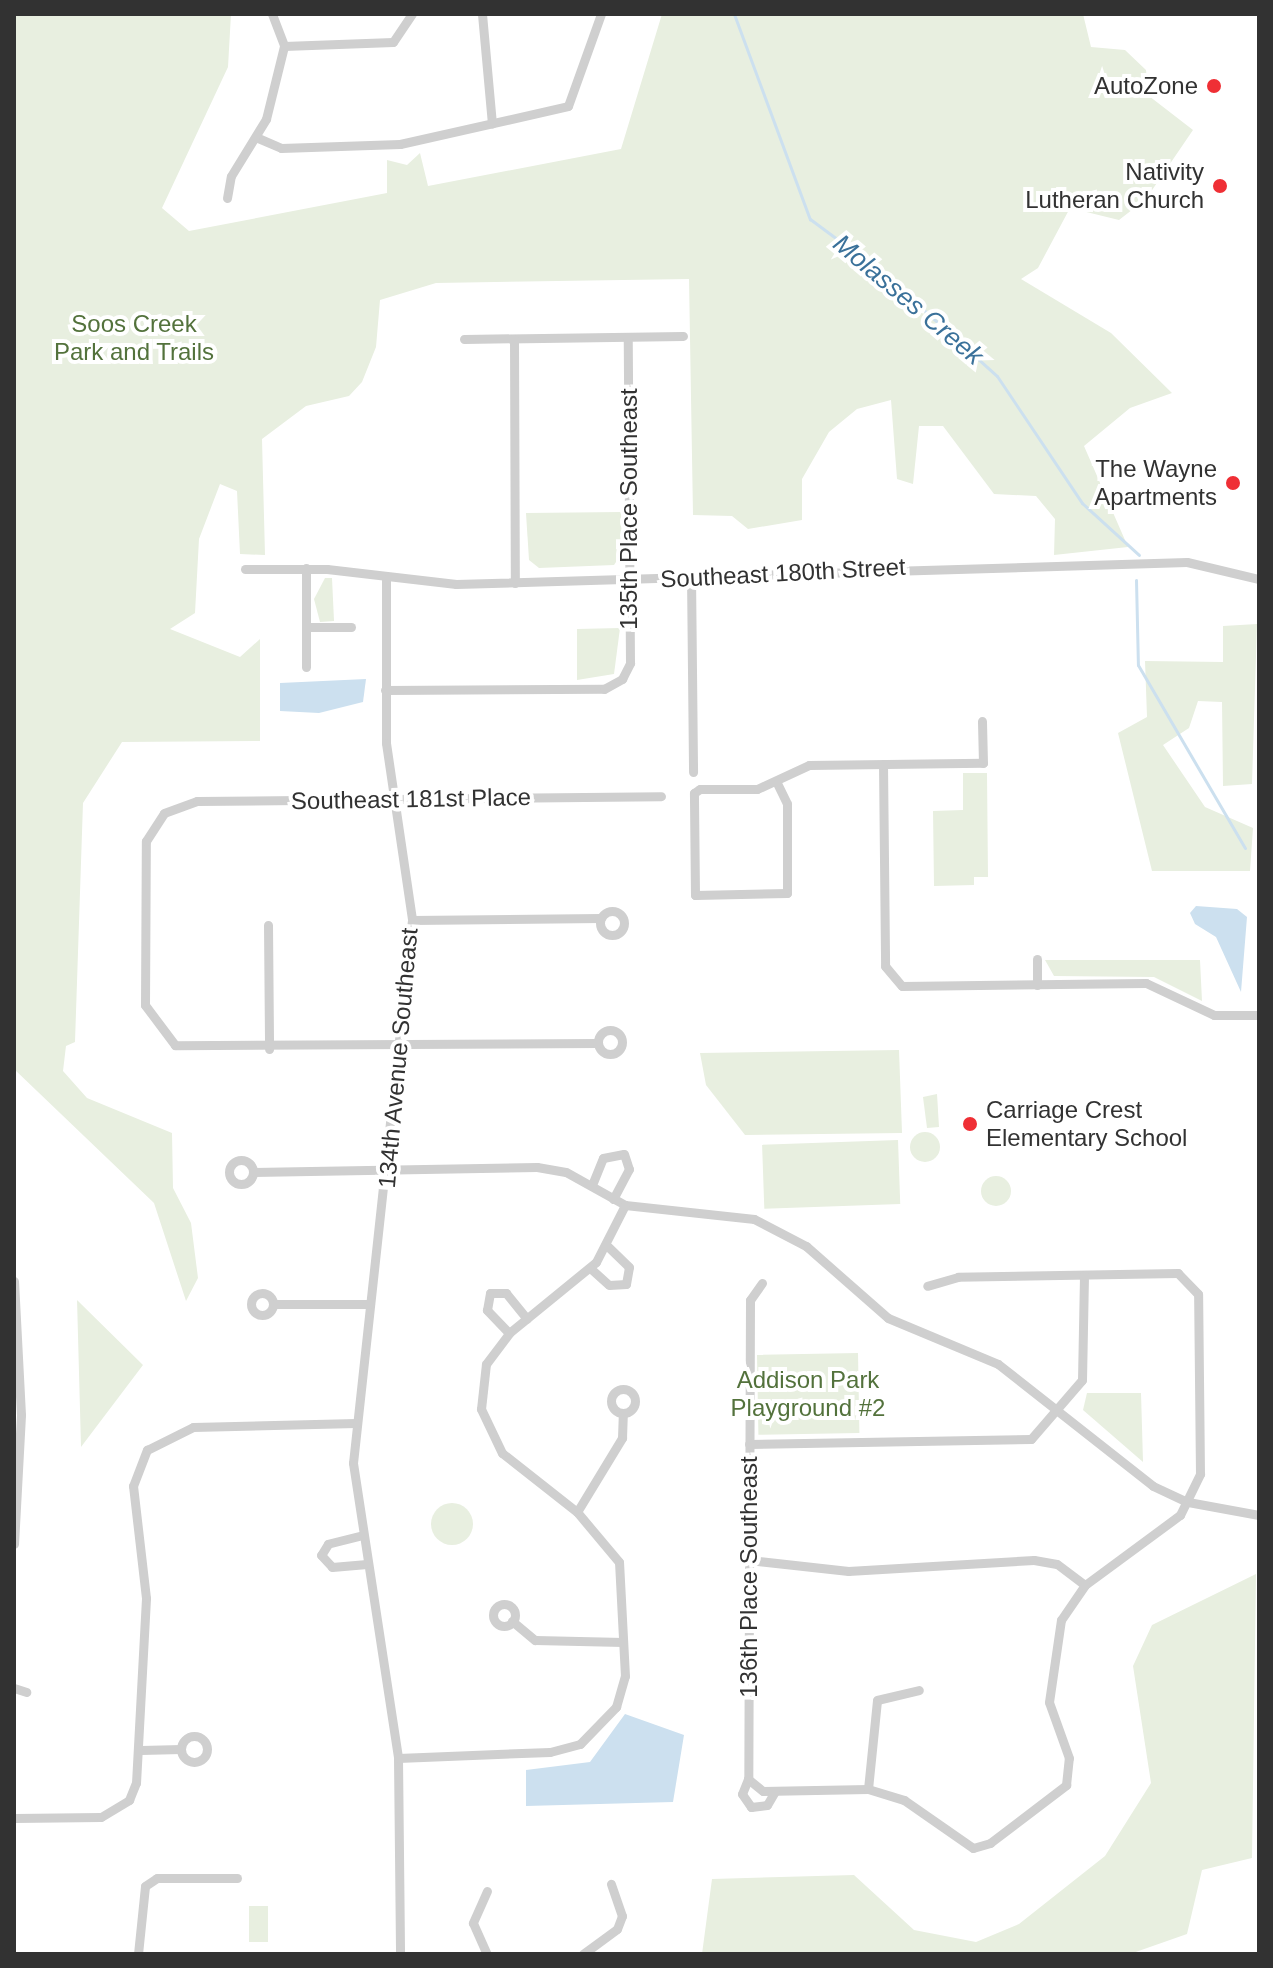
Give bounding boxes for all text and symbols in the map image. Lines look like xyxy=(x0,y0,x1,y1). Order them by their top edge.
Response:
place label: AutoZone xyxy=(1094,72,1198,100)
marker: AutoZone xyxy=(1205,77,1223,95)
place label: Nativity Lutheran Church xyxy=(1025,158,1204,214)
marker: Nativity Lutheran Church xyxy=(1211,177,1229,195)
water label: Molasses Creek xyxy=(827,228,989,372)
park label: Soos Creek Park and Trails xyxy=(54,310,214,366)
street label: 135th Place Southeast xyxy=(615,388,643,630)
place label: The Wayne Apartments xyxy=(1094,455,1217,511)
marker: The Wayne Apartments xyxy=(1224,474,1242,492)
street label: Southeast 180th Street xyxy=(660,552,906,594)
street label: Southeast 181st Place xyxy=(291,783,531,815)
street label: 134th Avenue Southeast xyxy=(372,926,424,1190)
place label: Carriage Crest Elementary School xyxy=(986,1096,1187,1152)
marker: Carriage Crest Elementary School xyxy=(961,1115,979,1133)
park label: Addison Park Playground #2 xyxy=(731,1366,885,1422)
street label: 136th Place Southeast xyxy=(735,1456,763,1698)

